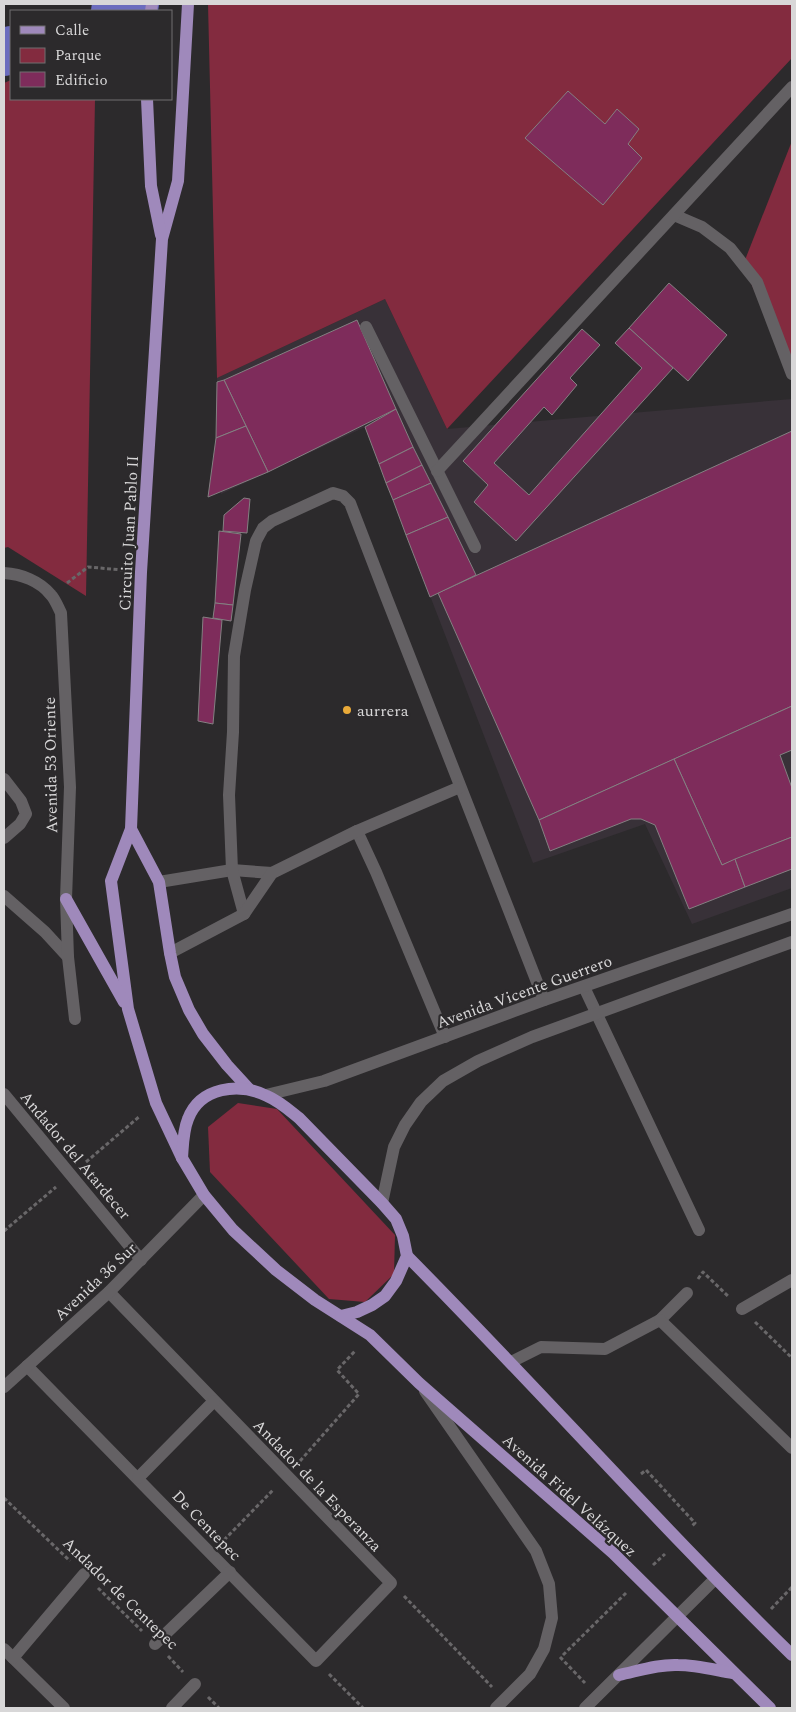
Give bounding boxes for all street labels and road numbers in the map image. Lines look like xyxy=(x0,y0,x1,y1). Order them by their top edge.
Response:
street label: Circuito Juan Pablo II xyxy=(113,455,145,611)
street label: Avenida 53 Oriente xyxy=(38,697,64,833)
street label: Avenida Vicente Guerrero xyxy=(433,949,615,1035)
street label: Andador del Atardecer xyxy=(14,1086,136,1225)
street label: Avenida 36 Sur xyxy=(49,1237,142,1327)
street label: Andador de la Esperanza xyxy=(247,1414,387,1558)
street label: Avenida Fidel Velázquez xyxy=(497,1429,642,1563)
street label: De Centepec xyxy=(166,1485,246,1567)
street label: Andador de Centepec xyxy=(57,1532,184,1656)

